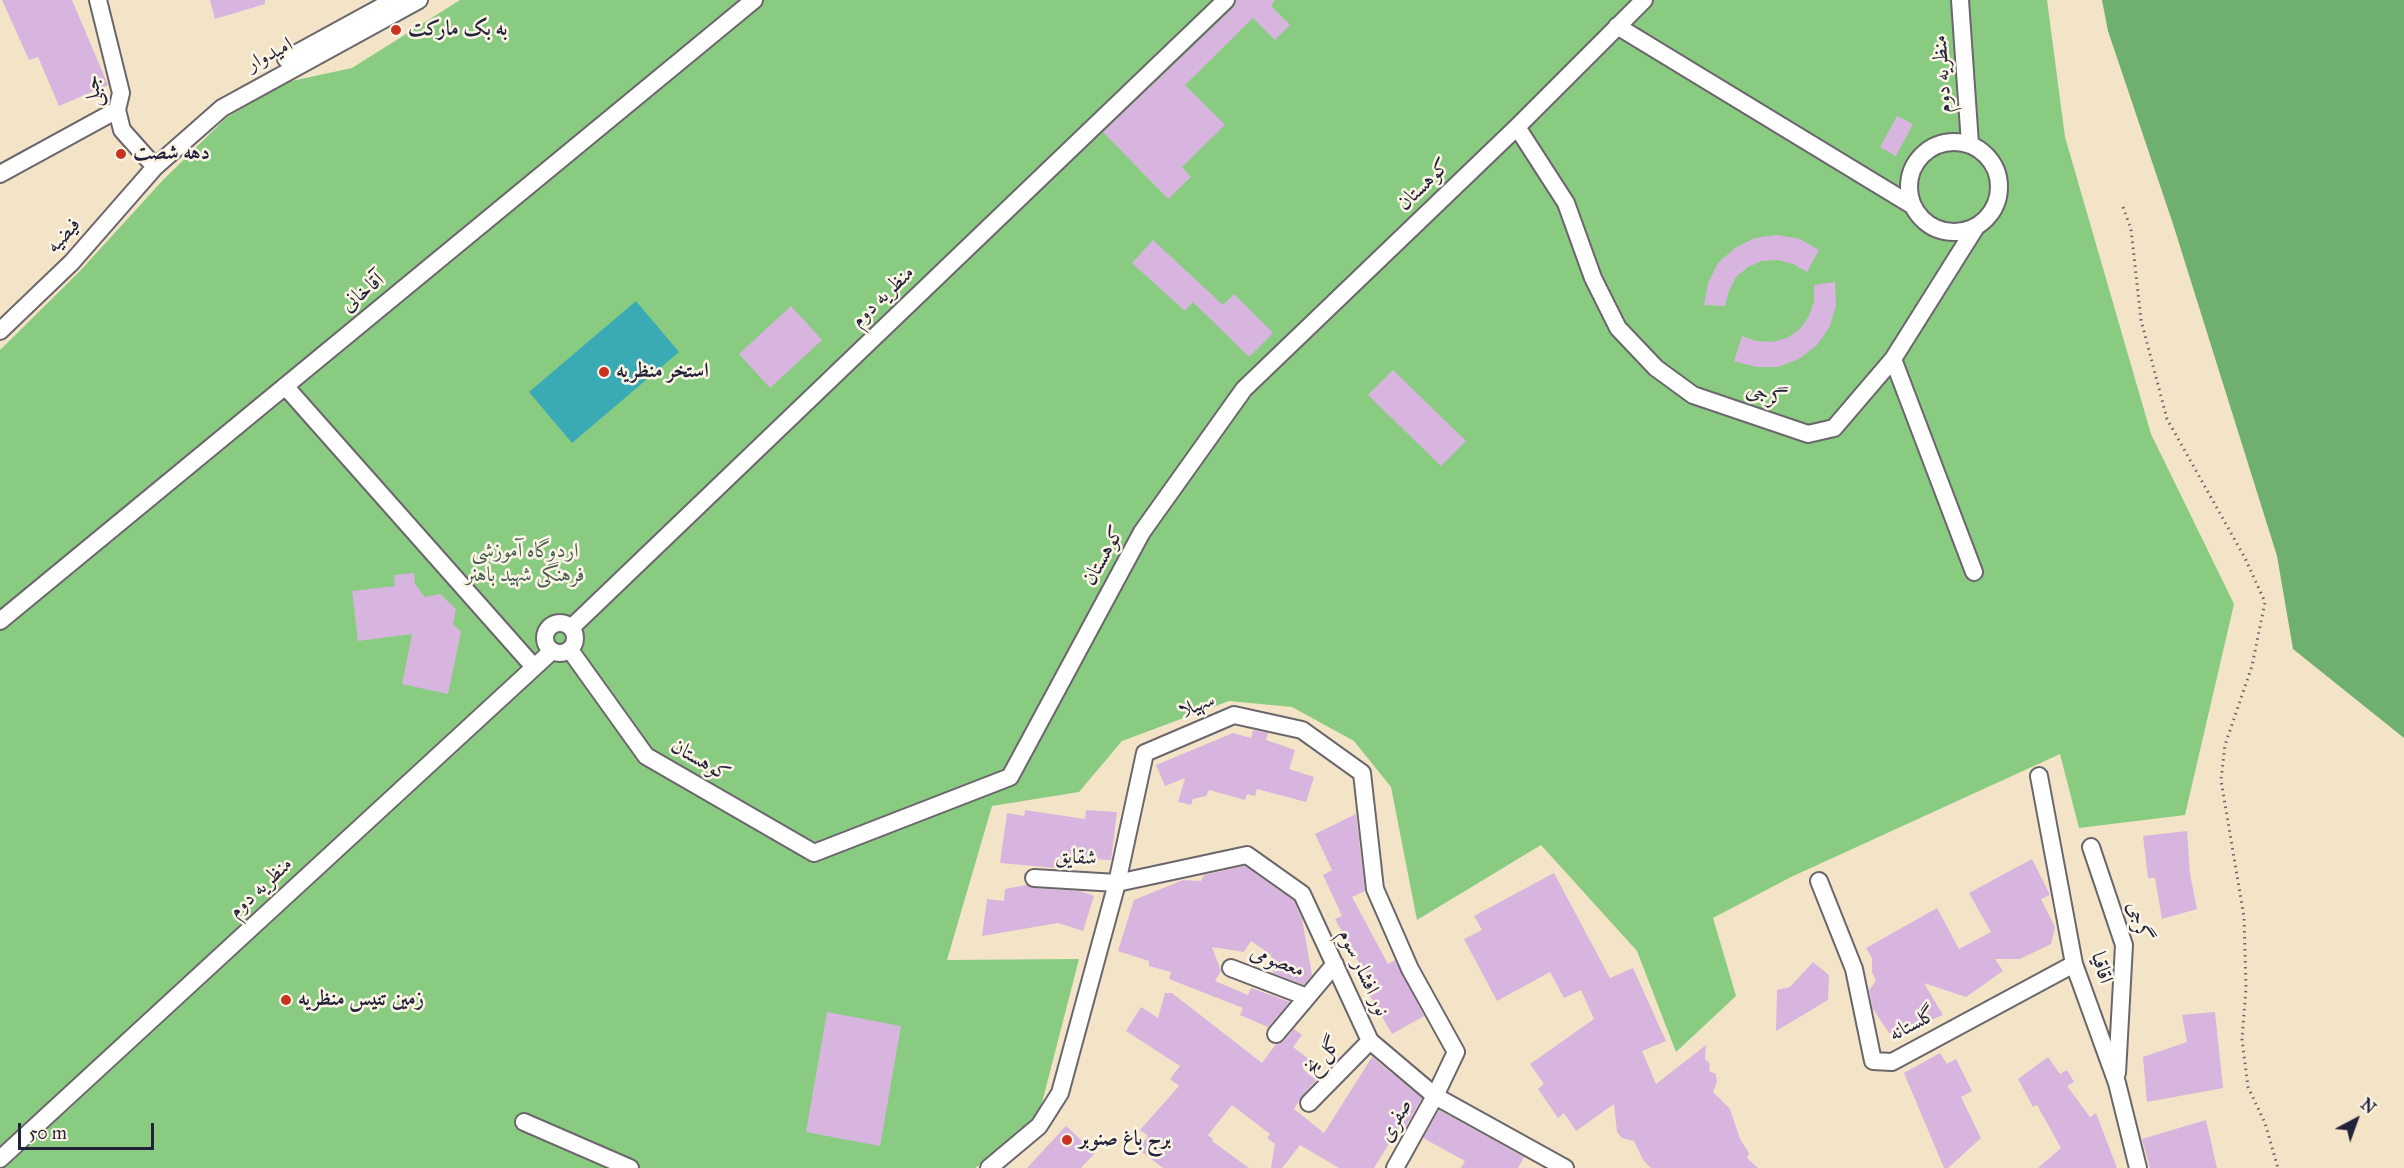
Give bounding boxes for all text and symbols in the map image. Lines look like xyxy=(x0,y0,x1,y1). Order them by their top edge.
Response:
place label: به بک مارکت xyxy=(408,17,507,43)
marker: به بک مارکت xyxy=(389,23,403,37)
street label: امیدوار xyxy=(242,32,298,78)
street label: منظریه دوم xyxy=(1928,34,1958,114)
street label: جبلی xyxy=(80,74,108,108)
place label: دهه شصت xyxy=(133,141,210,167)
marker: دهه شصت xyxy=(114,147,128,161)
street label: کوهستان xyxy=(1392,154,1456,216)
street label: فیضیه xyxy=(41,213,87,259)
street label: منظریه دوم xyxy=(846,261,920,333)
street label: آقاخانی xyxy=(336,268,390,318)
place label: استخر منظریه xyxy=(616,359,709,385)
marker: استخر منظریه xyxy=(597,365,611,379)
street label: گرجی xyxy=(1743,378,1789,414)
street label: کوهستان xyxy=(1077,522,1131,590)
park label: اردوگاه آموزشی فرهنگی شهید باهنر xyxy=(466,539,584,589)
street label: سهیلا xyxy=(1175,687,1219,725)
street label: کوهستان xyxy=(666,734,734,788)
street label: شقایق xyxy=(1055,844,1097,872)
street label: منظریه دوم xyxy=(224,852,298,924)
street label: گرجی xyxy=(2121,899,2155,945)
street label: نور افشار سوم xyxy=(1332,925,1394,1021)
street label: معصومی xyxy=(1246,940,1308,984)
street label: اقاقیا xyxy=(2084,949,2118,987)
place label: زمین تنیس منظریه xyxy=(298,987,424,1013)
marker: زمین تنیس منظریه xyxy=(279,993,293,1007)
street label: گلستانه xyxy=(1885,1002,1941,1048)
street label: گل یخ xyxy=(1299,1032,1347,1080)
north arrow xyxy=(2326,1090,2386,1150)
text: N xyxy=(2357,1094,2379,1118)
street label: صفری xyxy=(1374,1095,1418,1147)
scale bar xyxy=(21,1111,158,1149)
text: 50 m xyxy=(29,1122,67,1144)
place label: برج باغ صنوبر xyxy=(1079,1127,1171,1153)
marker: برج باغ صنوبر xyxy=(1060,1133,1074,1147)

